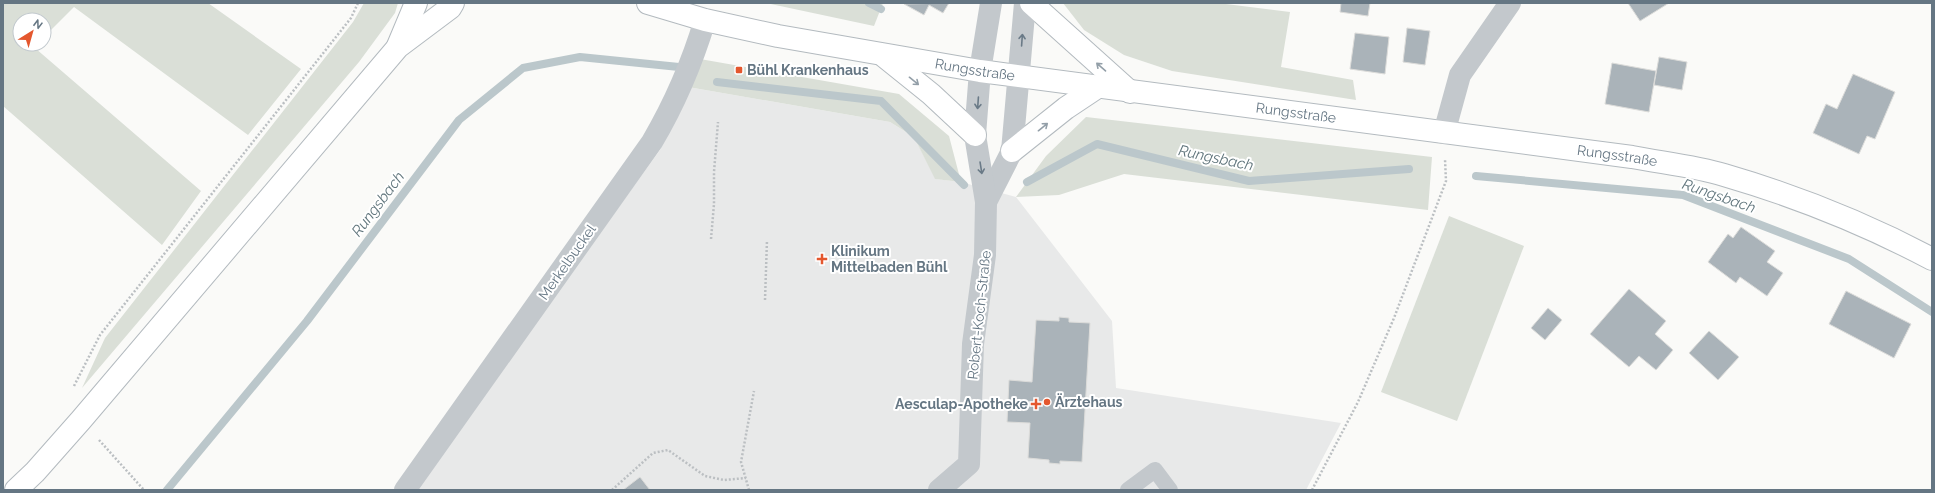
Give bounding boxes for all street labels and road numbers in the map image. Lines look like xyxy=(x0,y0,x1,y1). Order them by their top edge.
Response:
street label: Rungsstraße xyxy=(934,55,1016,84)
street label: Rungsstraße xyxy=(1255,99,1337,126)
street label: Rungsstraße xyxy=(1576,142,1659,169)
street label: Merkelbuckel xyxy=(535,221,599,303)
street label: Robert-Koch-Straße xyxy=(964,250,994,380)

